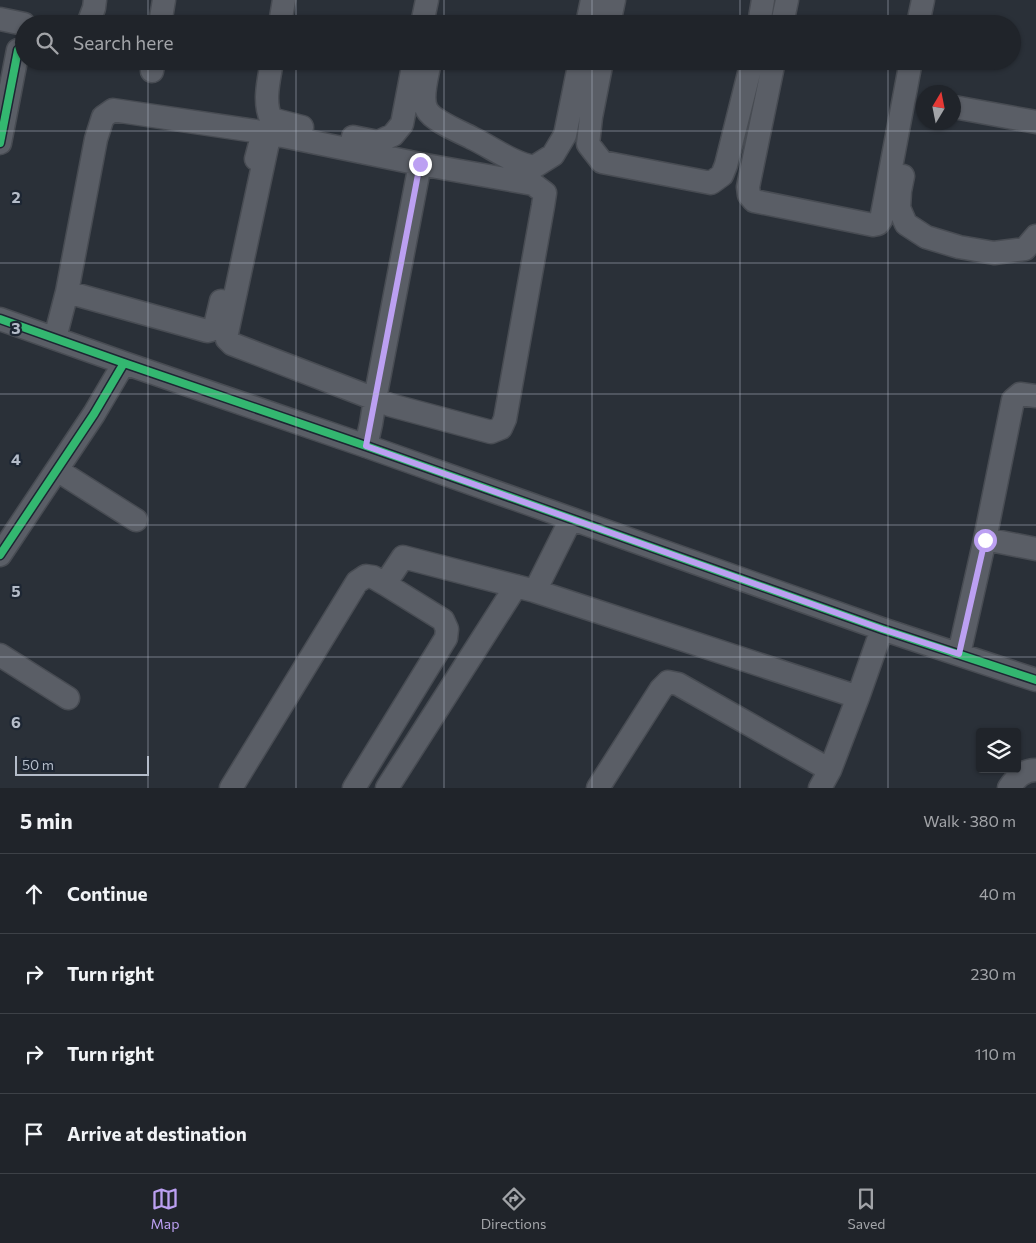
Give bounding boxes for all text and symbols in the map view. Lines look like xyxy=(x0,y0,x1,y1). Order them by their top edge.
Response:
search box xyxy=(15,15,1021,70)
icon: search xyxy=(33,29,61,57)
text: Search here xyxy=(73,31,173,54)
north arrow xyxy=(916,85,961,130)
route end xyxy=(409,153,432,176)
text: 2 xyxy=(11,187,21,206)
text: 3 xyxy=(11,318,21,337)
text: 4 xyxy=(11,449,21,468)
route start xyxy=(974,529,997,552)
text: 5 xyxy=(11,581,21,600)
text: 6 xyxy=(11,712,21,731)
map controls xyxy=(976,728,1021,773)
button: layers xyxy=(976,728,1021,773)
scale bar xyxy=(15,753,149,776)
text: 50 m xyxy=(22,756,54,773)
text: 5 min xyxy=(20,808,73,833)
text: Walk · 380 m xyxy=(923,811,1016,830)
icon: ahead xyxy=(20,880,48,908)
text: Continue xyxy=(67,882,147,905)
text: 40 m xyxy=(979,884,1016,903)
icon: right xyxy=(20,960,48,988)
text: Turn right xyxy=(67,962,154,985)
text: 230 m xyxy=(971,964,1016,983)
icon: right xyxy=(20,1040,48,1068)
text: Turn right xyxy=(67,1042,154,1065)
text: 110 m xyxy=(975,1044,1016,1063)
icon: arrive xyxy=(20,1120,48,1148)
text: Arrive at destination xyxy=(67,1122,247,1145)
tab: Map xyxy=(151,1185,179,1232)
tab: Directions xyxy=(481,1185,546,1232)
tab: Saved xyxy=(848,1185,885,1232)

